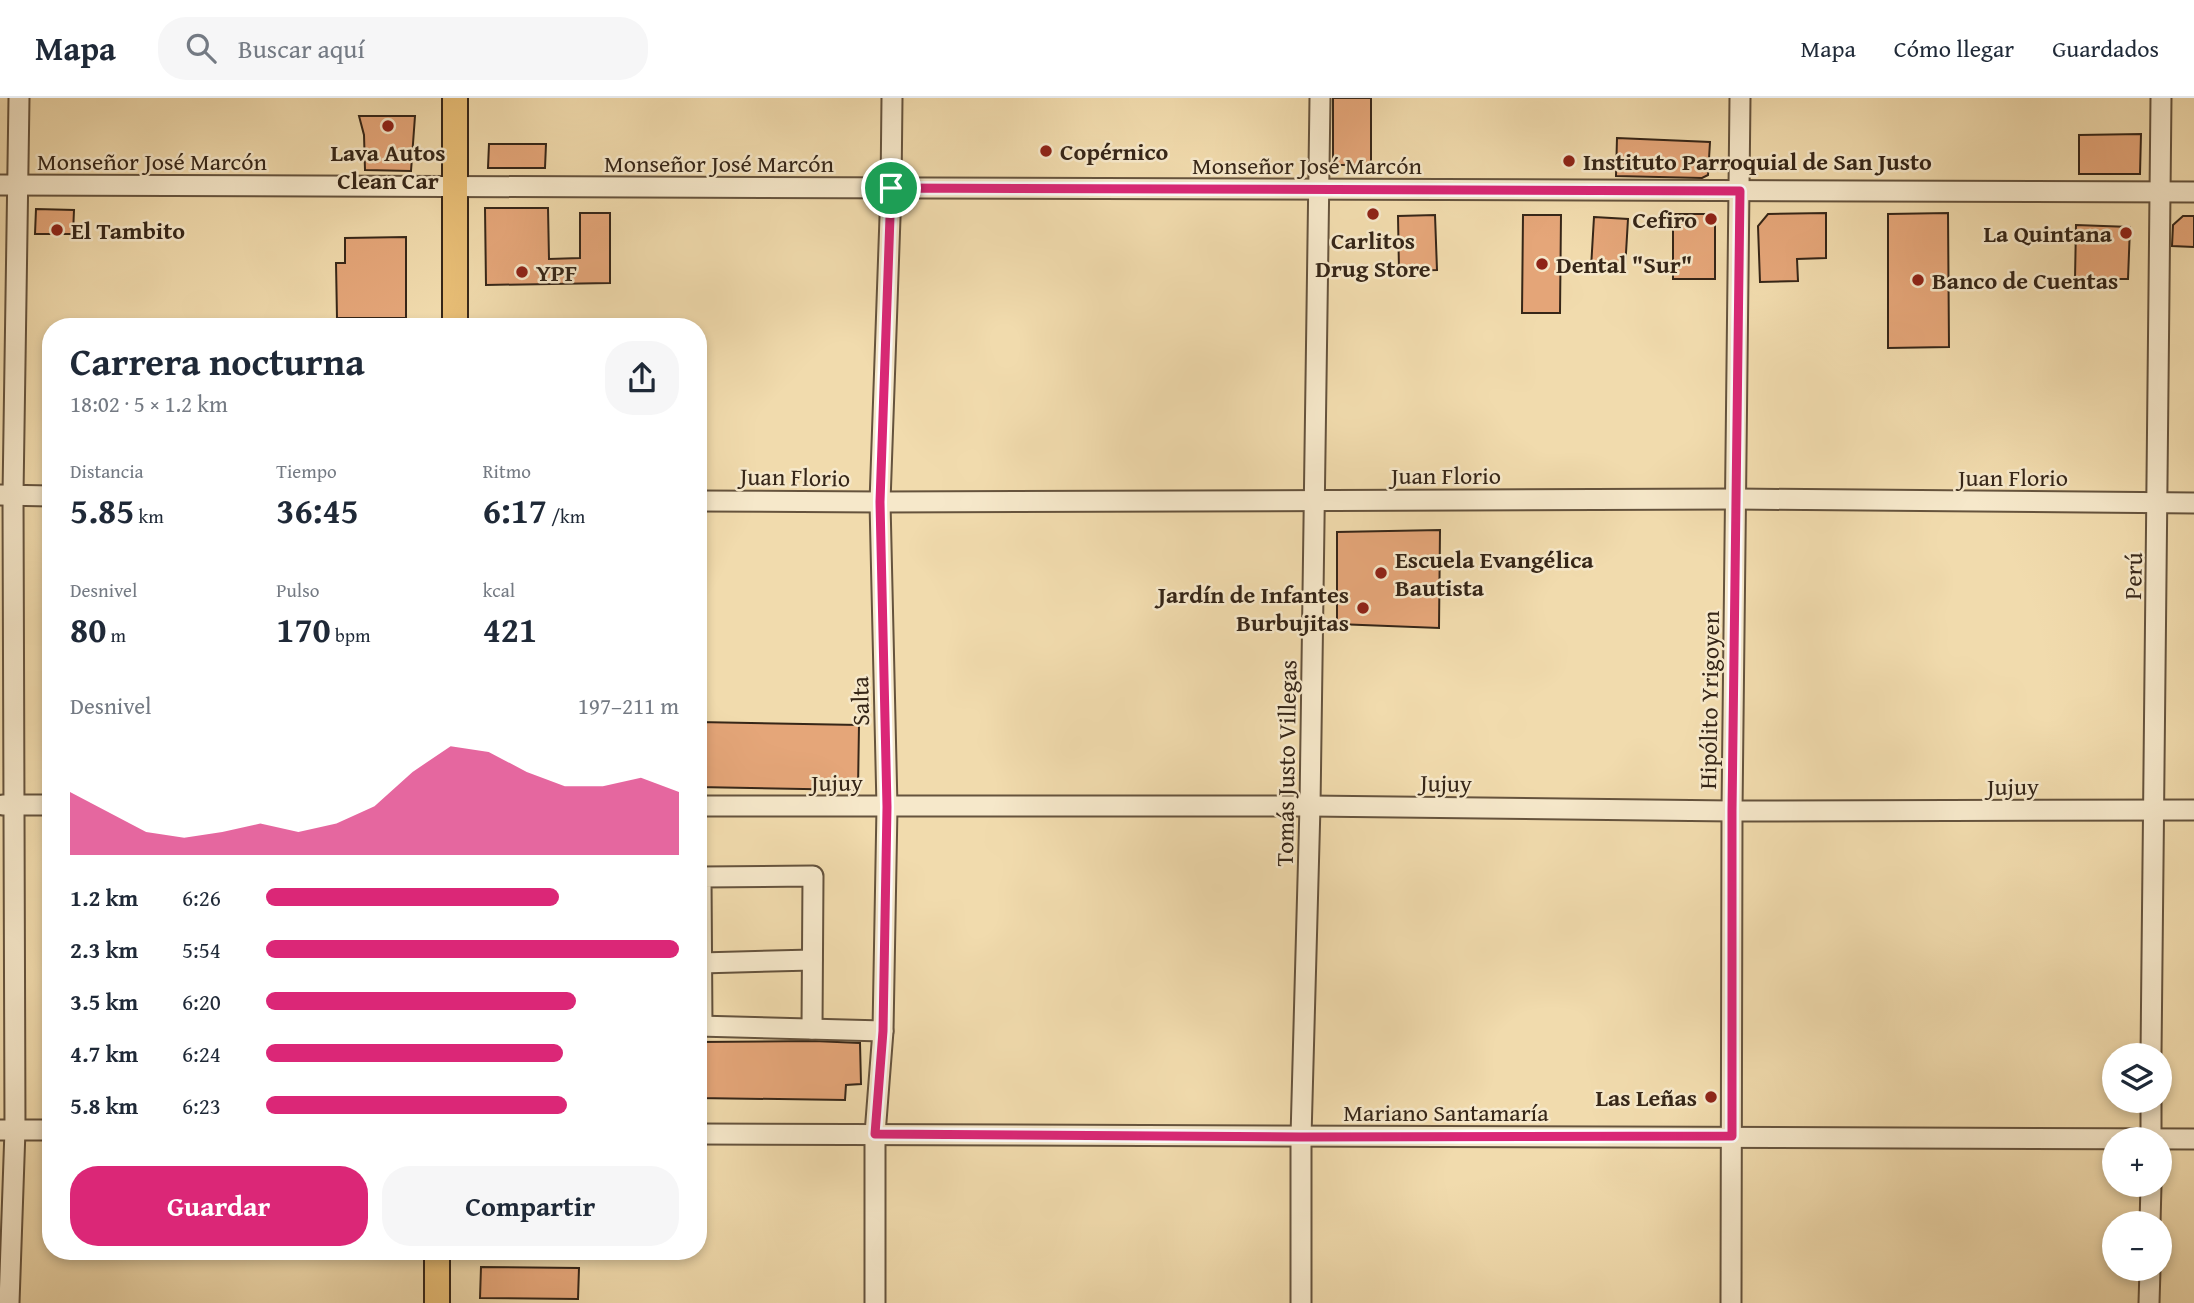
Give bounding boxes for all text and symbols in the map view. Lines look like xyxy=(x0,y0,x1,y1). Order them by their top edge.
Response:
search box xyxy=(158,17,648,80)
text: Mapa xyxy=(35,24,116,72)
icon: search xyxy=(182,29,220,67)
text: Buscar aquí xyxy=(238,29,365,68)
text: Mapa xyxy=(1800,31,1856,66)
text: Cómo llegar xyxy=(1894,31,2014,66)
text: Guardados xyxy=(2052,31,2159,66)
marker: Lava Autos Clean Car xyxy=(380,118,396,134)
place label: Copérnico xyxy=(1060,134,1169,169)
place label: Lava Autos Clean Car xyxy=(330,135,446,198)
marker: Copérnico xyxy=(1038,143,1054,159)
street label: Monseñor José Marcón xyxy=(37,144,267,179)
place label: Instituto Parroquial de San Justo xyxy=(1583,144,1932,179)
street label: Monseñor José Marcón xyxy=(604,146,834,181)
street label: Monseñor José Marcón xyxy=(1192,148,1422,183)
marker: Instituto Parroquial de San Justo xyxy=(1561,153,1577,169)
pin xyxy=(861,158,921,218)
icon: arrive xyxy=(872,169,910,207)
place label: Cefiro xyxy=(1632,202,1697,237)
marker: Carlitos Drug Store xyxy=(1365,206,1381,222)
marker: Cefiro xyxy=(1703,211,1719,227)
place label: El Tambito xyxy=(71,213,185,248)
place label: La Quintana xyxy=(1984,216,2113,251)
marker: El Tambito xyxy=(49,222,65,238)
place label: Carlitos Drug Store xyxy=(1315,223,1431,286)
marker: La Quintana xyxy=(2118,225,2134,241)
place label: Dental "Sur" xyxy=(1556,247,1692,282)
place label: YPF xyxy=(536,255,577,290)
marker: Dental "Sur" xyxy=(1534,256,1550,272)
place label: Banco de Cuentas xyxy=(1932,263,2118,298)
marker: YPF xyxy=(514,264,530,280)
marker: Banco de Cuentas xyxy=(1910,272,1926,288)
text: Carrera nocturna xyxy=(70,333,365,389)
button: share xyxy=(605,341,679,415)
text: 18:02 · 5 × 1.2 km xyxy=(70,387,228,420)
text: Distancia xyxy=(70,457,144,485)
text: Tiempo xyxy=(276,457,337,485)
text: Ritmo xyxy=(483,457,531,485)
street label: Juan Florio xyxy=(737,458,850,495)
street label: Juan Florio xyxy=(1388,458,1501,493)
street label: Juan Florio xyxy=(1955,460,2068,495)
text: 5.85 xyxy=(70,485,134,536)
text: 36:45 xyxy=(276,485,359,536)
text: 6:17 xyxy=(483,485,547,536)
text: km xyxy=(134,502,164,530)
text: /km xyxy=(547,502,585,530)
place label: Escuela Evangélica Bautista xyxy=(1395,542,1594,605)
street label: Perú xyxy=(2115,552,2151,600)
marker: Escuela Evangélica Bautista xyxy=(1373,565,1389,581)
text: Desnivel xyxy=(70,576,137,604)
text: Pulso xyxy=(276,576,319,604)
text: kcal xyxy=(483,576,515,604)
place label: Jardín de Infantes Burbujitas xyxy=(1154,577,1349,640)
marker: Jardín de Infantes Burbujitas xyxy=(1355,600,1371,616)
text: 80 xyxy=(70,604,106,655)
text: 170 xyxy=(276,604,331,655)
text: 421 xyxy=(483,604,537,655)
street label: Hipólito Yrigoyen xyxy=(1690,610,1728,790)
text: m xyxy=(106,621,126,649)
text: bpm xyxy=(331,621,371,649)
street label: Tomás Justo Villegas xyxy=(1267,659,1305,867)
street label: Salta xyxy=(842,675,878,726)
text: Desnivel xyxy=(70,689,151,722)
text: 197–211 m xyxy=(578,689,679,722)
street label: Jujuy xyxy=(808,765,863,800)
street label: Jujuy xyxy=(1417,765,1472,801)
street label: Jujuy xyxy=(1984,769,2039,804)
text: 1.2 km xyxy=(70,881,138,914)
text: 6:26 xyxy=(182,881,221,914)
text: 2.3 km xyxy=(70,933,138,966)
text: 5:54 xyxy=(182,933,221,966)
text: 3.5 km xyxy=(70,985,138,1018)
text: 6:20 xyxy=(182,985,221,1018)
text: 4.7 km xyxy=(70,1037,138,1070)
text: 6:24 xyxy=(182,1037,221,1070)
map controls xyxy=(2102,1043,2172,1281)
button: layers xyxy=(2102,1043,2172,1113)
place label: Las Leñas xyxy=(1596,1080,1697,1115)
text: 5.8 km xyxy=(70,1089,138,1122)
text: 6:23 xyxy=(182,1089,221,1122)
marker: Las Leñas xyxy=(1703,1089,1719,1105)
street label: Mariano Santamaría xyxy=(1343,1095,1549,1130)
button: + xyxy=(2102,1127,2172,1197)
button: Guardar xyxy=(70,1166,368,1246)
button: Compartir xyxy=(382,1166,679,1246)
button: − xyxy=(2102,1211,2172,1281)

